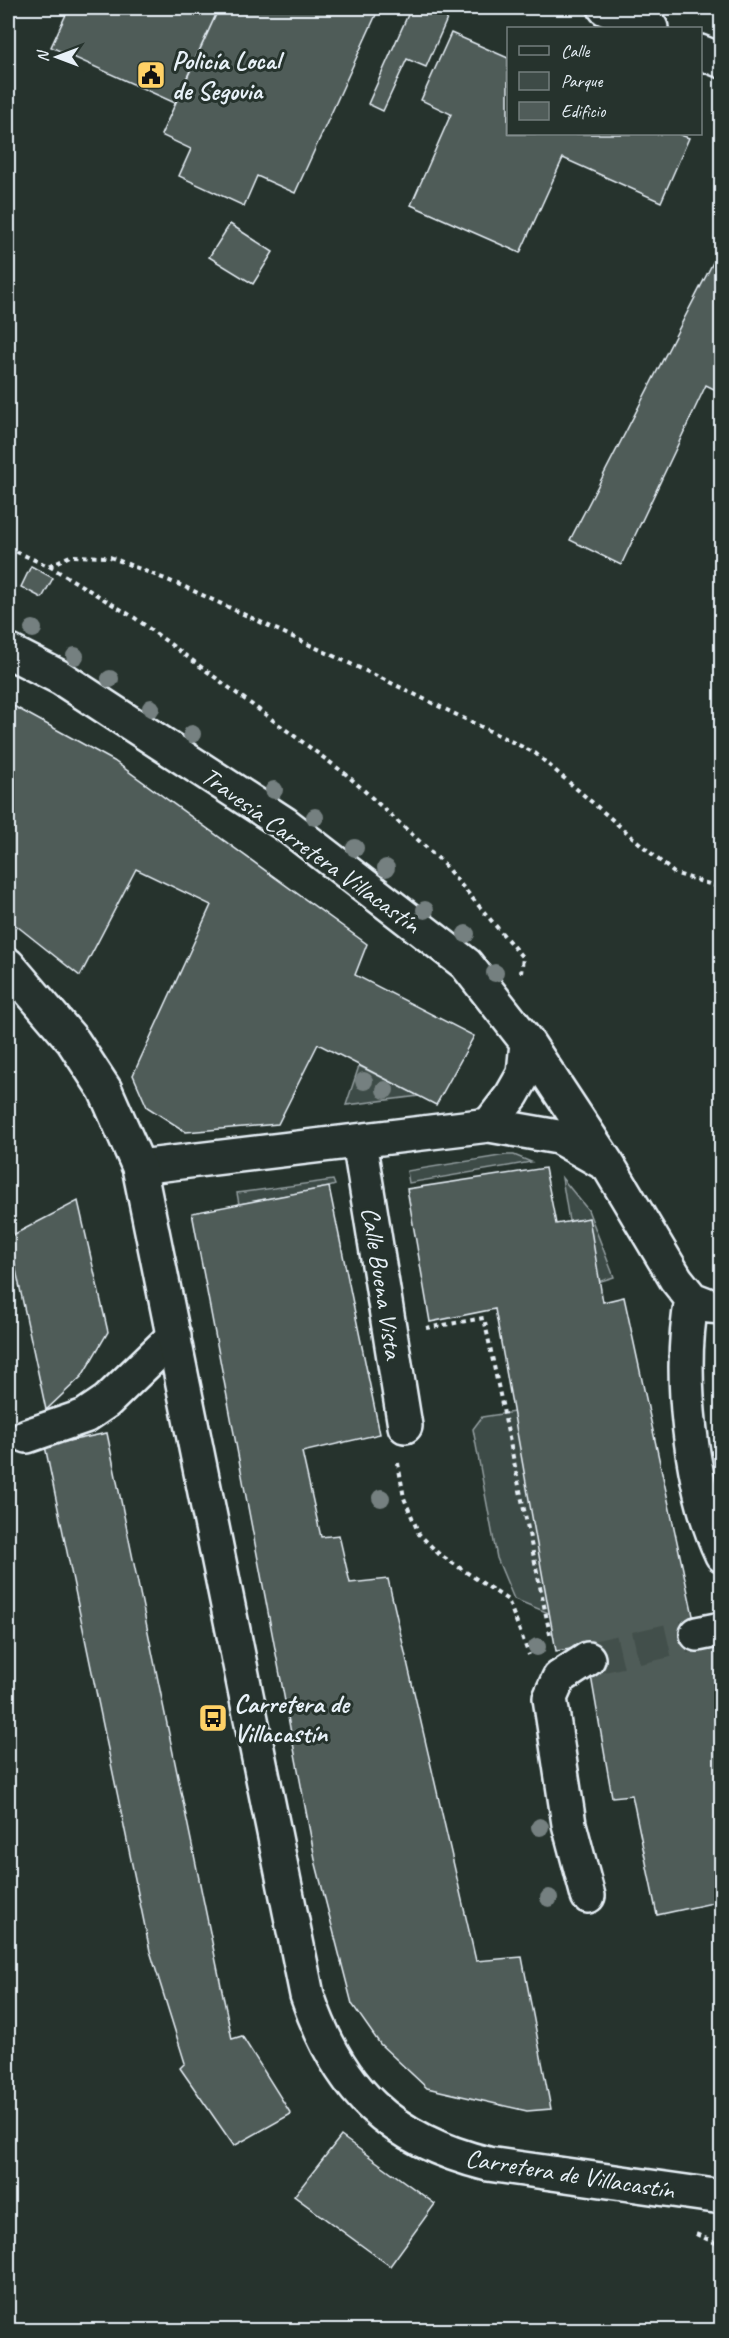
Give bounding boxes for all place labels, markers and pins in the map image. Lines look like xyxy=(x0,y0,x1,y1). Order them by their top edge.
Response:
place label: Policía Local de Segovia xyxy=(172,44,284,107)
public building icon: Policía Local de Segovia xyxy=(135,59,167,91)
place label: Carretera de Villacastín xyxy=(234,1687,351,1750)
bus stop icon: Carretera de Villacastín xyxy=(197,1702,229,1734)

